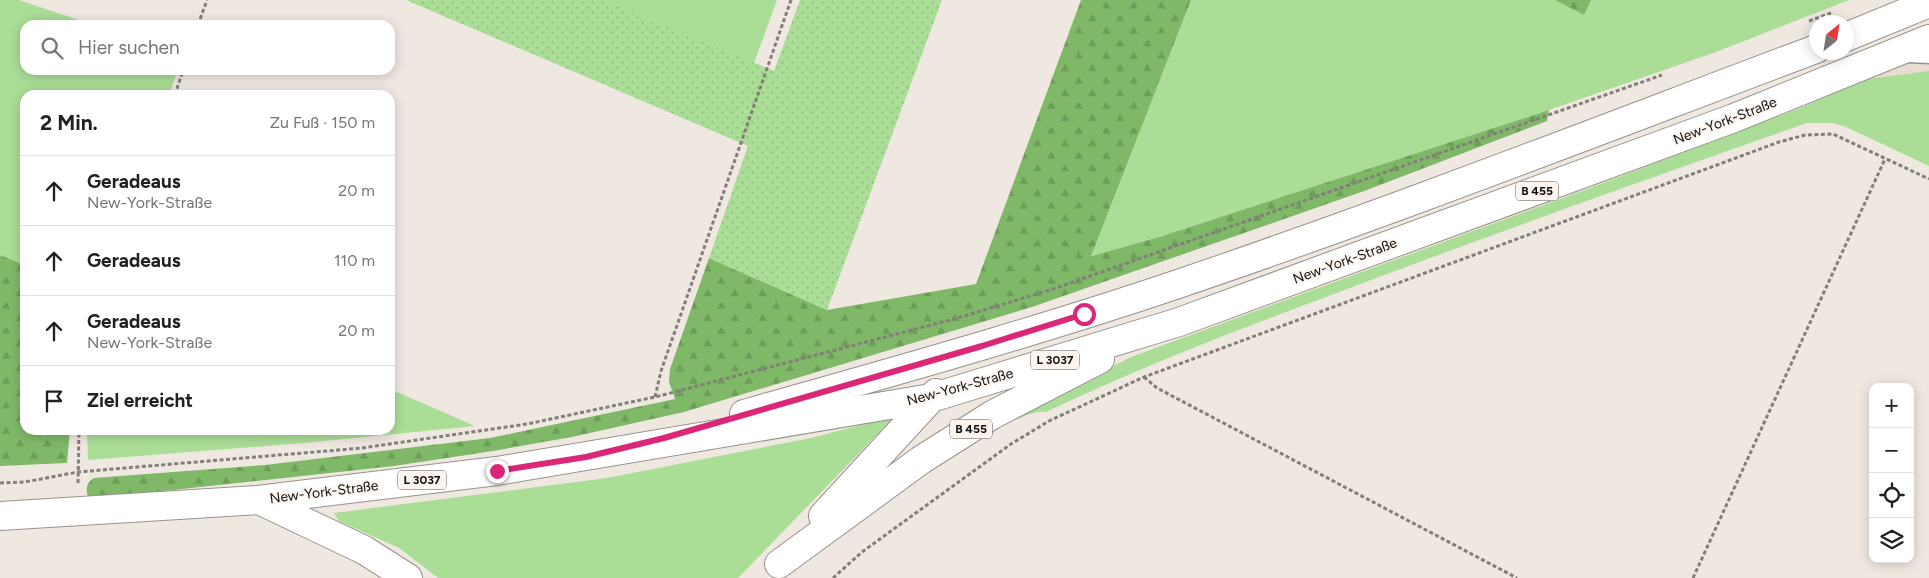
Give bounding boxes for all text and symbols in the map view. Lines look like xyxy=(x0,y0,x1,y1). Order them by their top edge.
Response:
north arrow xyxy=(1809,15,1854,60)
search box xyxy=(20,20,395,75)
icon: search xyxy=(38,34,66,62)
text: Hier suchen xyxy=(78,36,179,59)
street label: New-York-Straße xyxy=(1671,93,1779,149)
text: 2 Min. xyxy=(40,110,98,135)
text: Zu Fuß · 150 m xyxy=(270,113,375,132)
text: Geradeaus xyxy=(87,170,181,193)
icon: ahead xyxy=(40,177,68,205)
text: 20 m xyxy=(338,181,375,200)
road number: B 455 xyxy=(1516,182,1558,200)
text: New-York-Straße xyxy=(87,193,212,212)
street label: New-York-Straße xyxy=(1291,234,1400,288)
icon: ahead xyxy=(40,247,68,275)
text: Geradeaus xyxy=(87,249,181,272)
text: 110 m xyxy=(334,251,375,270)
route start xyxy=(1073,303,1096,326)
text: Geradeaus xyxy=(87,310,181,333)
icon: ahead xyxy=(40,317,68,345)
text: 20 m xyxy=(338,321,375,340)
text: New-York-Straße xyxy=(87,333,212,352)
road number: L 3037 xyxy=(1031,350,1079,370)
street label: New-York-Straße xyxy=(905,365,1015,409)
map controls xyxy=(1869,383,1914,563)
button: + xyxy=(1869,383,1914,428)
icon: arrive xyxy=(40,387,68,415)
text: Ziel erreicht xyxy=(87,389,193,412)
road number: B 455 xyxy=(950,419,992,438)
button: − xyxy=(1869,428,1914,473)
route end xyxy=(486,460,509,483)
road number: L 3037 xyxy=(398,470,446,490)
button: locate xyxy=(1869,473,1914,518)
street label: New-York-Straße xyxy=(269,477,380,507)
button: layers xyxy=(1869,518,1914,563)

